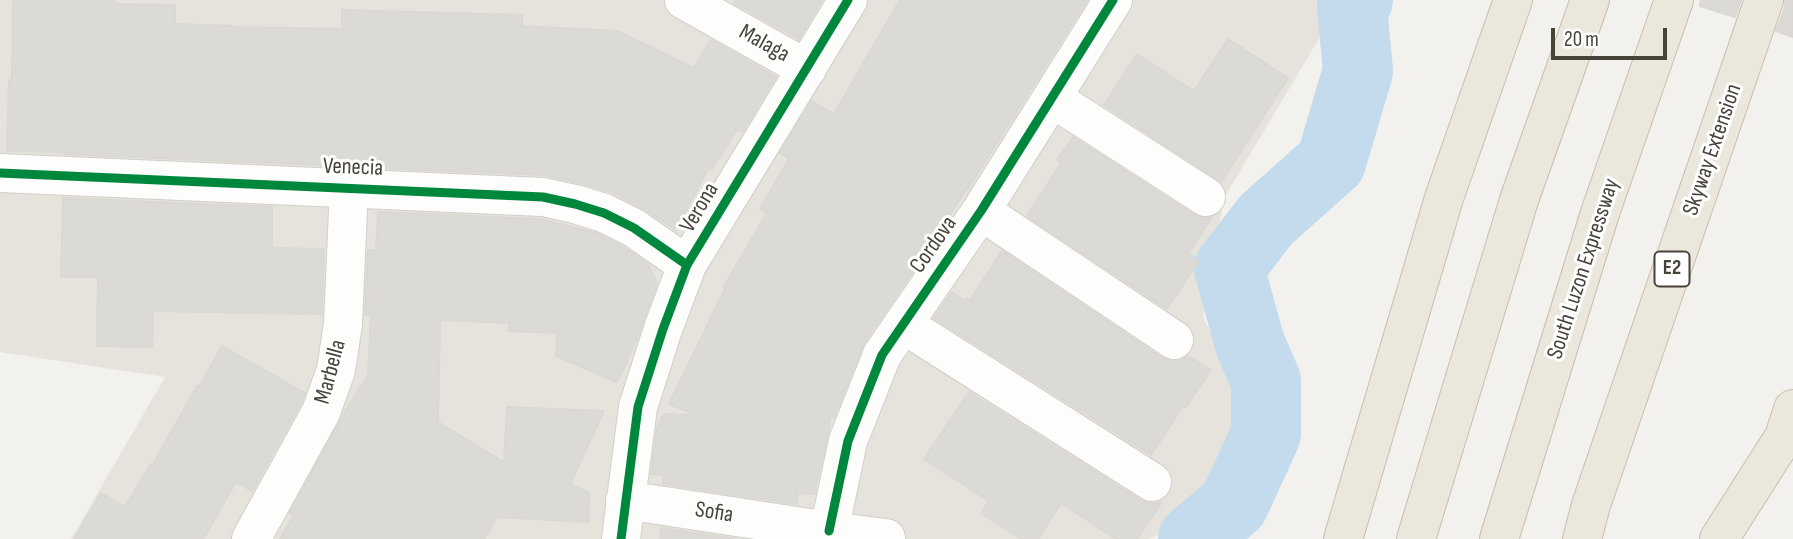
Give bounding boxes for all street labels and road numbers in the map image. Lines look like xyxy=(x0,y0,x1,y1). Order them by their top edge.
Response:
street label: Malaga xyxy=(734,19,794,69)
street label: Skyway Extension xyxy=(1678,81,1748,219)
street label: Venecia xyxy=(322,153,384,183)
street label: South Luzon Expressway xyxy=(1542,175,1626,363)
street label: Verona xyxy=(674,178,726,238)
street label: Cordova xyxy=(905,211,963,279)
road number: E2 xyxy=(1654,252,1690,286)
street label: Marbella xyxy=(309,337,353,407)
street label: Sofia xyxy=(693,496,735,530)

